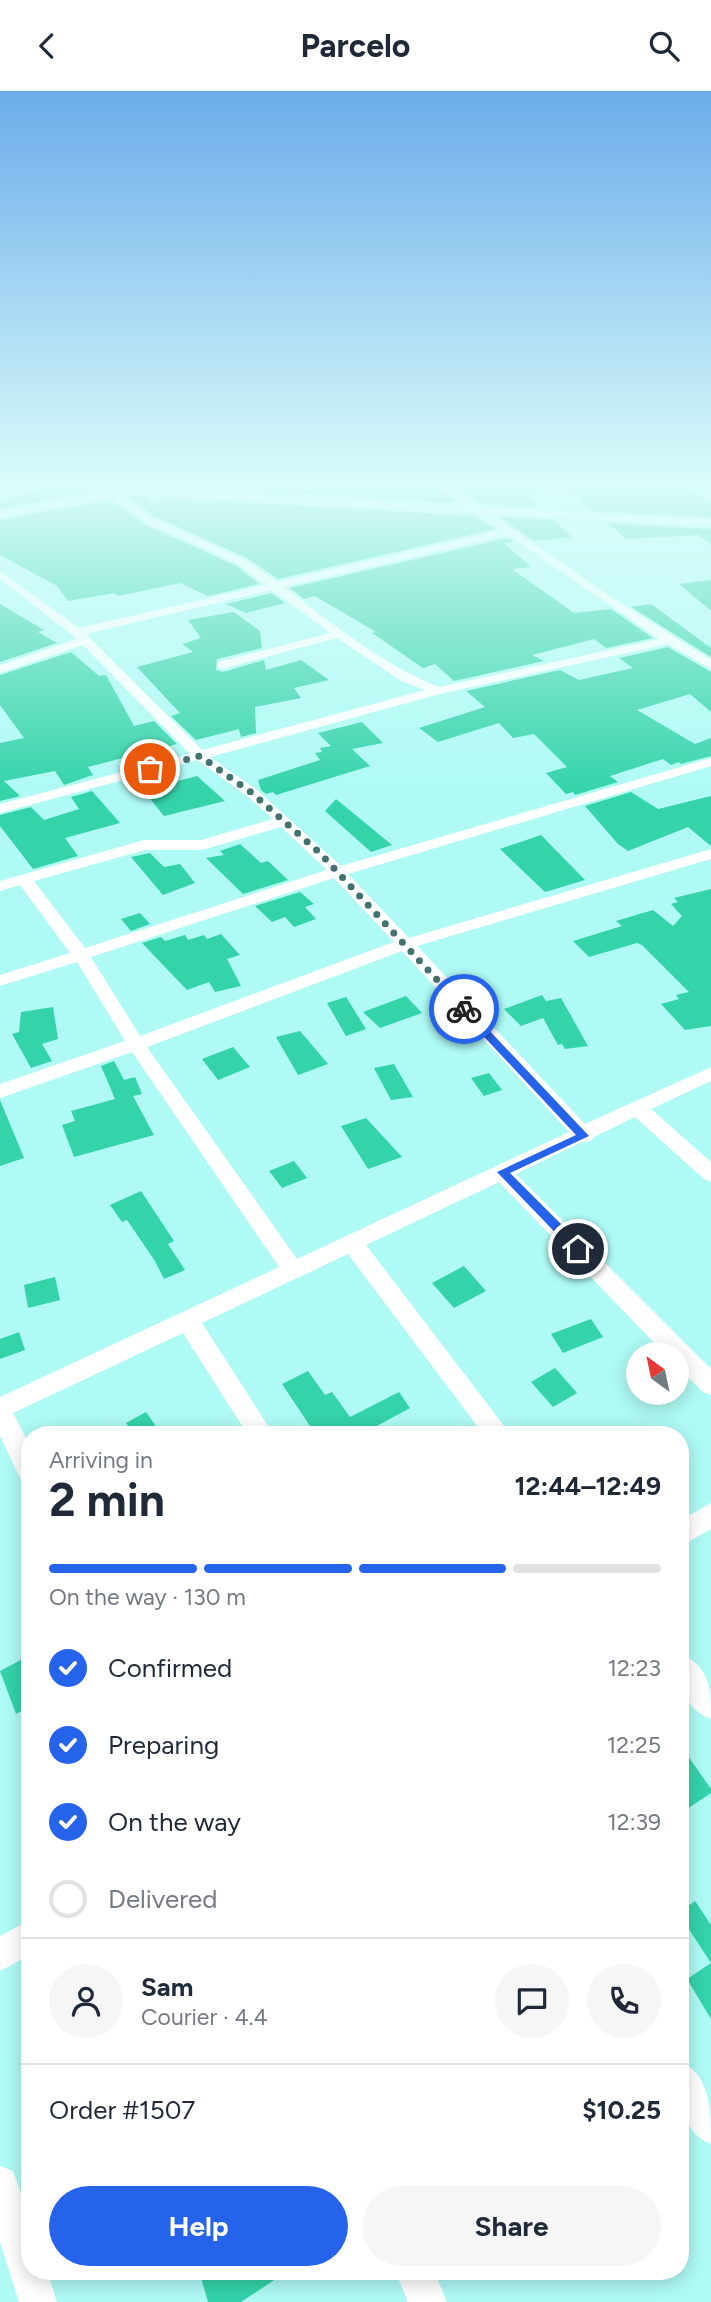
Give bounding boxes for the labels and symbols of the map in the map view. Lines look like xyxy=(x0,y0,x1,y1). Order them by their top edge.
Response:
pin xyxy=(120,739,180,799)
courier xyxy=(429,974,499,1044)
pin xyxy=(548,1219,608,1279)
north arrow xyxy=(626,1342,690,1405)

